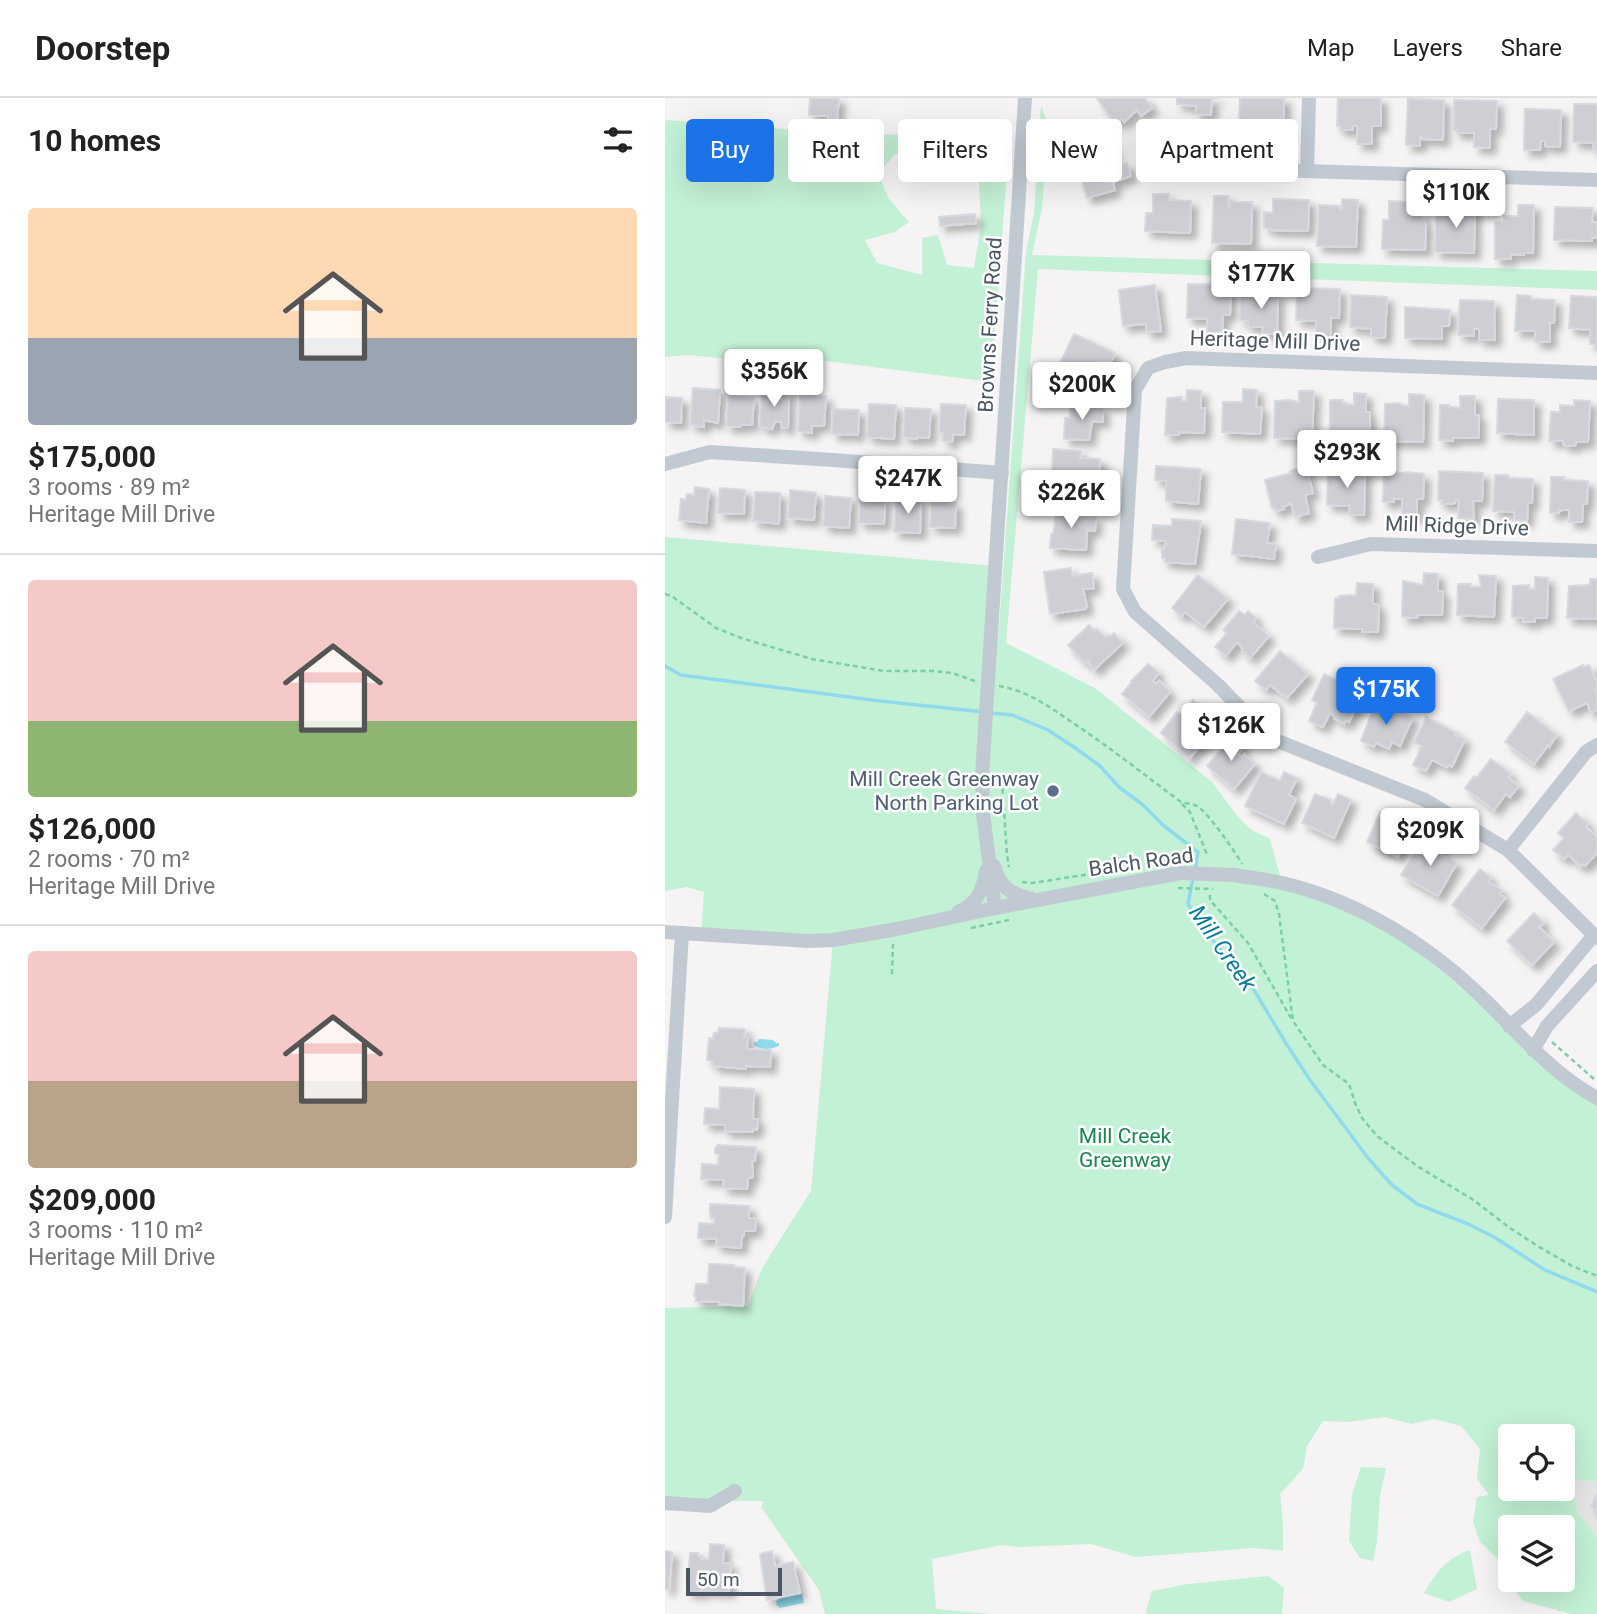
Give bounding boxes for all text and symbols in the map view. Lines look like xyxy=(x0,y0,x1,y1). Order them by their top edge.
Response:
text: Doorstep xyxy=(35,29,170,68)
text: Map xyxy=(1307,34,1355,62)
text: Layers xyxy=(1393,34,1463,62)
text: Share xyxy=(1501,34,1562,62)
chip: Buy xyxy=(686,119,774,182)
chip: Rent xyxy=(788,119,884,182)
chip: Filters xyxy=(898,119,1012,182)
chip: New xyxy=(1026,119,1122,182)
chip: Apartment xyxy=(1136,119,1298,182)
icon: filters xyxy=(599,121,637,159)
text: 10 homes xyxy=(28,123,161,158)
pin: $110K xyxy=(1407,170,1505,230)
text: $110K xyxy=(1422,179,1490,206)
street label: Browns Ferry Road xyxy=(973,237,1007,413)
pin: $177K xyxy=(1212,252,1310,311)
icon: home xyxy=(270,253,396,379)
text: $177K xyxy=(1227,260,1295,287)
street label: Heritage Mill Drive xyxy=(1189,326,1361,356)
pin: $356K xyxy=(725,350,823,409)
text: $356K xyxy=(740,358,808,385)
pin: $200K xyxy=(1033,362,1131,422)
text: $200K xyxy=(1048,371,1116,398)
pin: $293K xyxy=(1298,430,1396,490)
text: $175,000 xyxy=(28,439,156,474)
text: $293K xyxy=(1313,439,1381,466)
pin: $247K xyxy=(859,456,957,516)
text: $247K xyxy=(874,465,942,492)
pin: $226K xyxy=(1022,470,1120,530)
text: 3 rooms · 89 m² xyxy=(28,474,190,501)
text: $226K xyxy=(1037,479,1105,506)
text: Heritage Mill Drive xyxy=(28,501,215,528)
street label: Mill Ridge Drive xyxy=(1385,511,1529,541)
icon: home xyxy=(270,625,396,751)
pin: $175K xyxy=(1337,668,1435,727)
text: $175K xyxy=(1352,676,1420,703)
pin: $126K xyxy=(1182,704,1280,763)
text: $126K xyxy=(1197,712,1265,739)
place label: Mill Creek Greenway North Parking Lot xyxy=(849,767,1039,815)
marker: Mill Creek Greenway North Parking Lot xyxy=(1045,783,1061,799)
pin: $209K xyxy=(1381,808,1479,868)
text: $126,000 xyxy=(28,811,156,846)
text: $209K xyxy=(1396,817,1464,844)
street label: Balch Road xyxy=(1087,843,1195,881)
text: 2 rooms · 70 m² xyxy=(28,846,190,873)
text: Heritage Mill Drive xyxy=(28,873,215,900)
water label: Mill Creek xyxy=(1183,900,1262,997)
icon: home xyxy=(270,996,396,1122)
park label: Mill Creek Greenway xyxy=(1079,1124,1172,1172)
text: $209,000 xyxy=(28,1182,156,1217)
text: 3 rooms · 110 m² xyxy=(28,1217,203,1244)
text: Heritage Mill Drive xyxy=(28,1244,215,1271)
map controls xyxy=(1498,1424,1575,1592)
button: locate xyxy=(1498,1424,1575,1501)
button: layers xyxy=(1498,1515,1575,1592)
scale bar xyxy=(686,1565,782,1597)
text: 50 m xyxy=(697,1568,740,1591)

